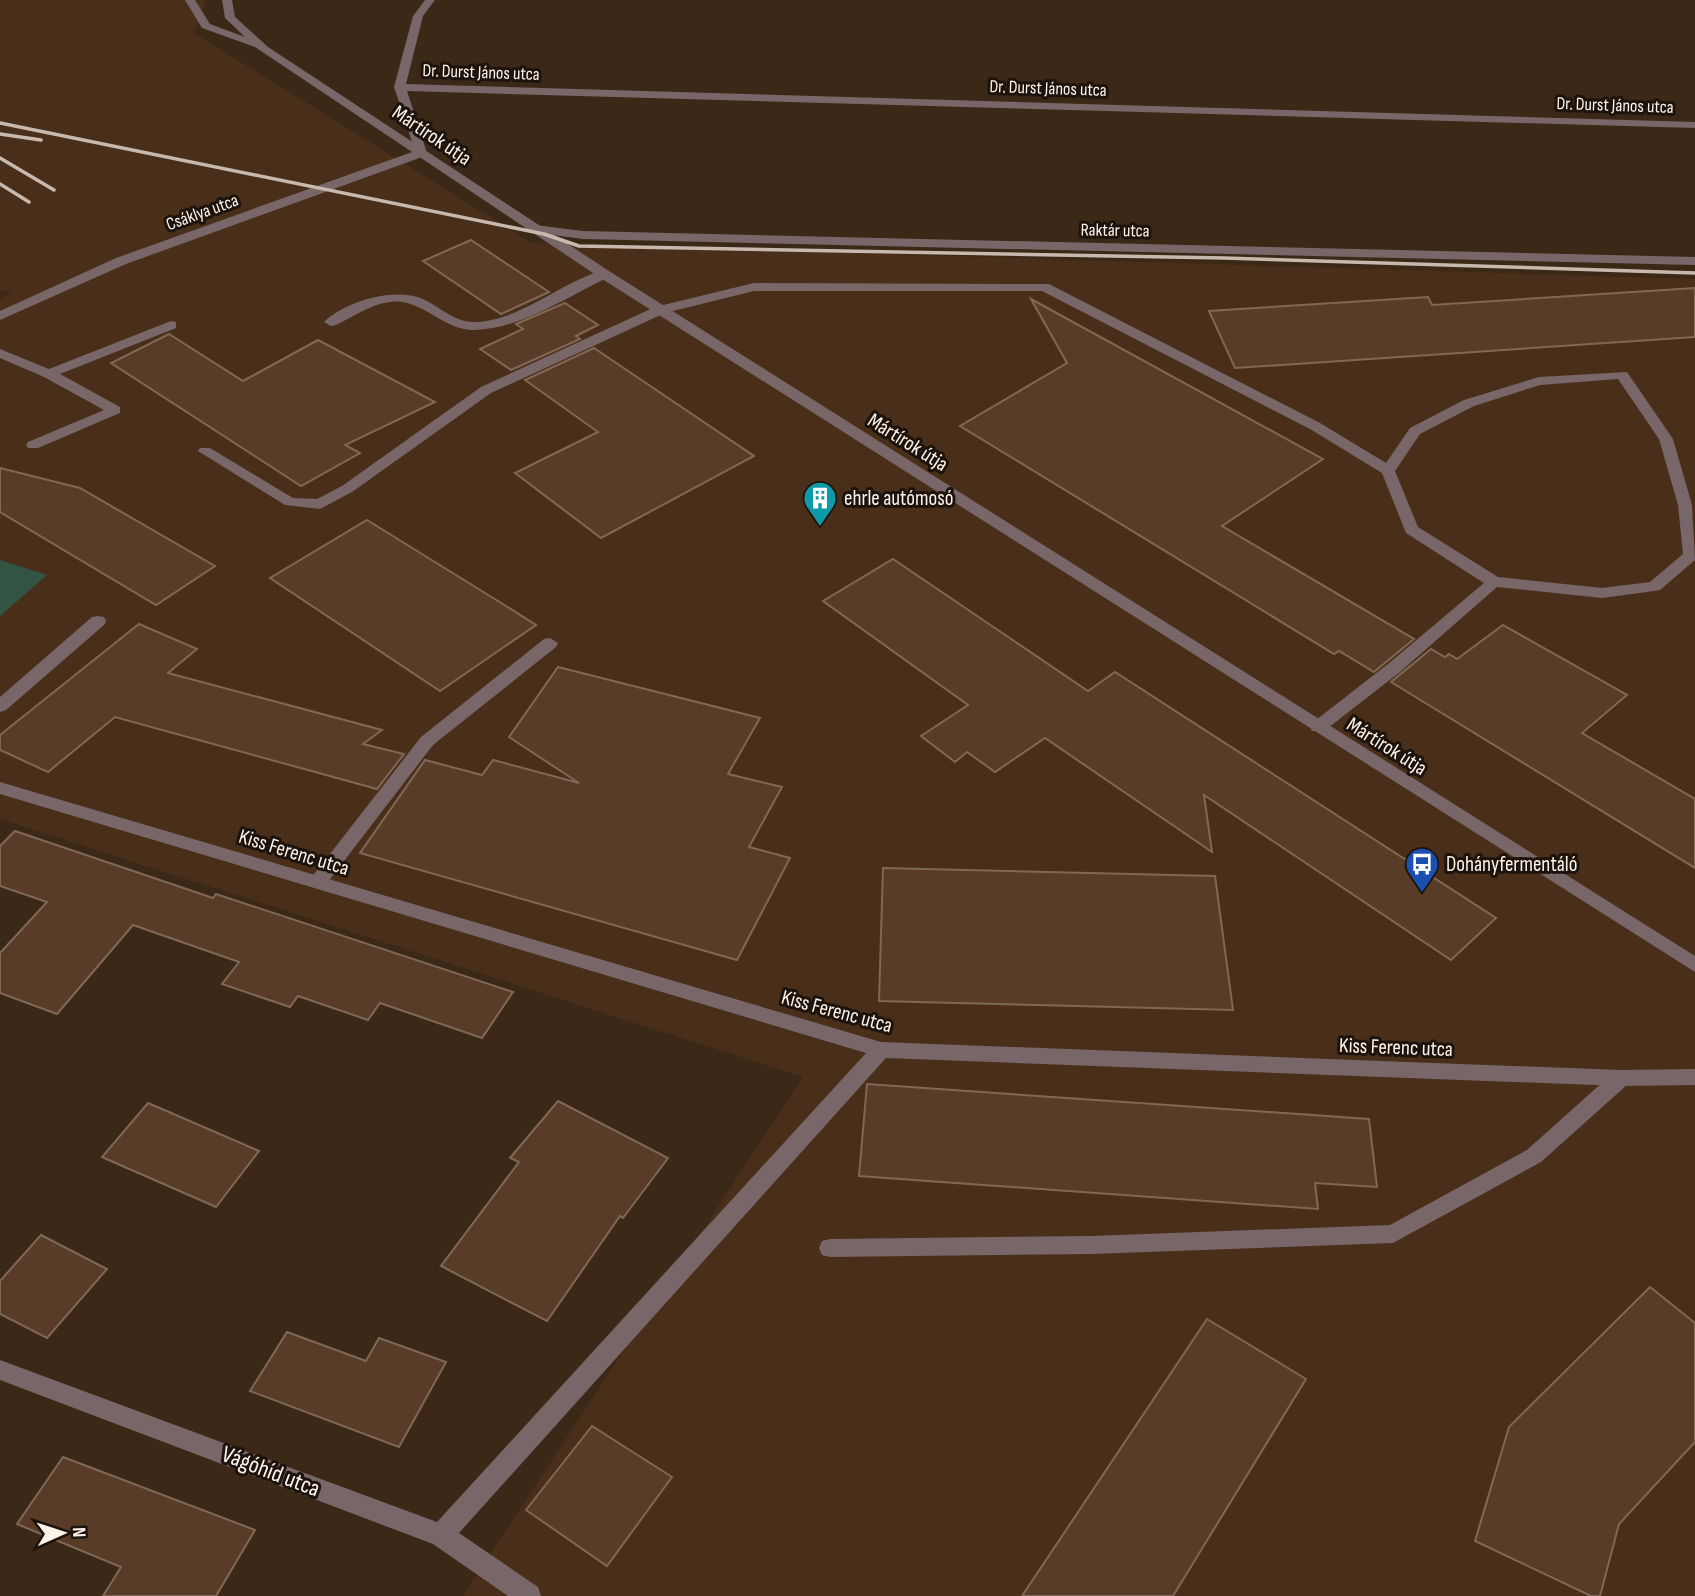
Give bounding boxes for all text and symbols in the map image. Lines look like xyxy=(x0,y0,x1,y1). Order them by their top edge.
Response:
street label: Dr. Durst János utca xyxy=(422,60,540,85)
street label: Dr. Durst János utca xyxy=(989,76,1107,101)
street label: Dr. Durst János utca xyxy=(1556,93,1674,118)
street label: Mártírok útja xyxy=(387,100,476,171)
street label: Csáklya utca xyxy=(163,190,241,235)
street label: Raktár utca xyxy=(1080,219,1150,242)
street label: Mártírok útja xyxy=(863,408,953,477)
building icon: ehrle autómosó xyxy=(801,479,839,528)
place label: ehrle autómosó xyxy=(844,486,953,511)
street label: Mártírok útja xyxy=(1342,712,1432,781)
street label: Kiss Ferenc utca xyxy=(236,824,352,881)
bus stop icon: Dohányfermentáló xyxy=(1403,845,1441,894)
place label: Dohányfermentáló xyxy=(1446,852,1577,877)
street label: Kiss Ferenc utca xyxy=(779,985,895,1038)
street label: Kiss Ferenc utca xyxy=(1339,1033,1453,1062)
street label: Vágóhíd utca xyxy=(218,1439,324,1503)
north arrow xyxy=(28,1498,98,1568)
text: N xyxy=(67,1527,90,1538)

